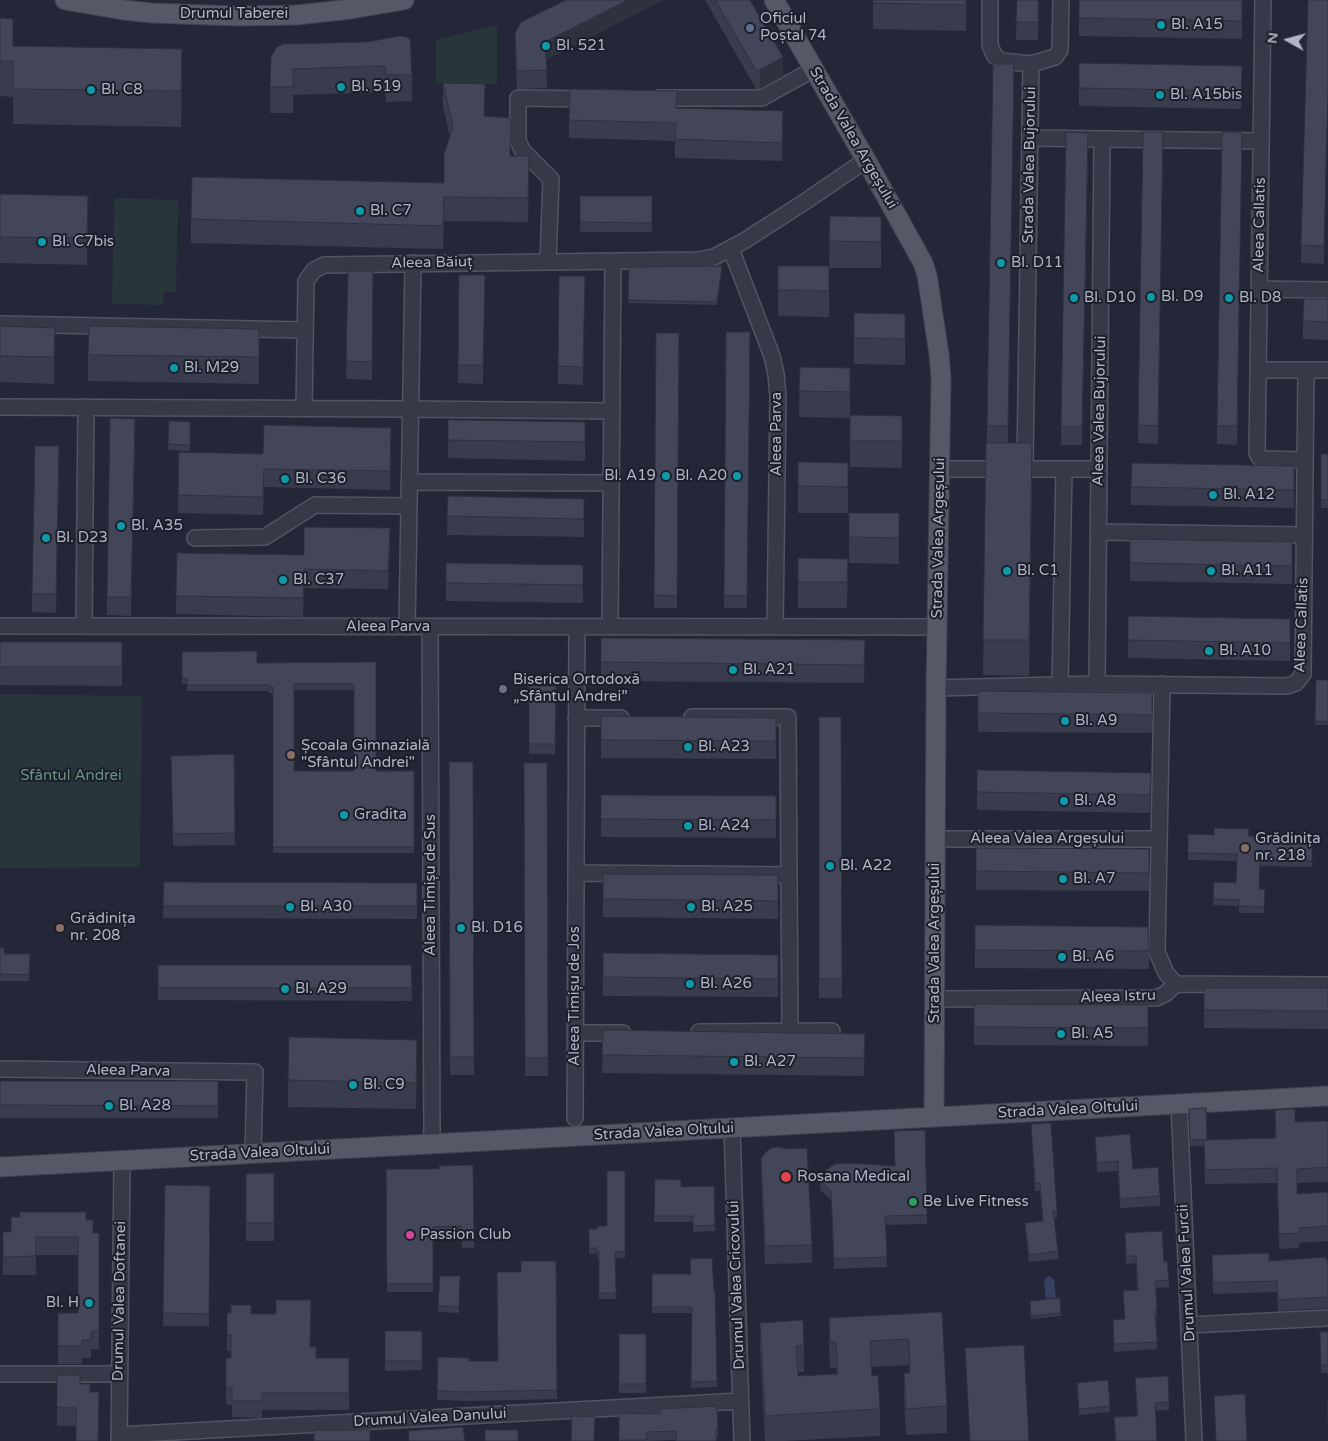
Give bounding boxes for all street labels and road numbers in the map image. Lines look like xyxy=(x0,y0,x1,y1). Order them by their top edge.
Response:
street label: Drumul Taberei xyxy=(180,5,288,23)
street label: Strada Valea Argeșului xyxy=(805,64,901,212)
street label: Strada Valea Bujorului xyxy=(1020,86,1040,244)
street label: Aleea Callatis xyxy=(1250,177,1270,273)
street label: Aleea Băiuț xyxy=(391,253,473,273)
street label: Aleea Valea Bujorului xyxy=(1090,336,1110,486)
street label: Aleea Parva xyxy=(768,392,786,476)
street label: Strada Valea Argeșului xyxy=(929,458,949,618)
street label: Aleea Callatis xyxy=(1291,577,1313,673)
street label: Aleea Parva xyxy=(346,618,430,636)
street label: Aleea Timișu de Sus xyxy=(422,814,440,956)
street label: Aleea Valea Argeșului xyxy=(970,830,1124,848)
street label: Strada Valea Argeșului xyxy=(926,863,944,1023)
street label: Aleea Timișu de Jos xyxy=(566,926,584,1066)
street label: Aleea Istru xyxy=(1080,987,1156,1007)
street label: Aleea Parva xyxy=(86,1061,170,1081)
street label: Strada Valea Oltului xyxy=(997,1097,1139,1123)
street label: Strada Valea Oltului xyxy=(593,1119,735,1145)
street label: Strada Valea Oltului xyxy=(189,1140,331,1166)
street label: Drumul Valea Cricovului xyxy=(725,1200,749,1370)
street label: Drumul Valea Furcii xyxy=(1174,1204,1200,1342)
street label: Drumul Valea Doftanei xyxy=(110,1221,130,1381)
street label: Drumul Valea Danului xyxy=(353,1405,507,1431)

